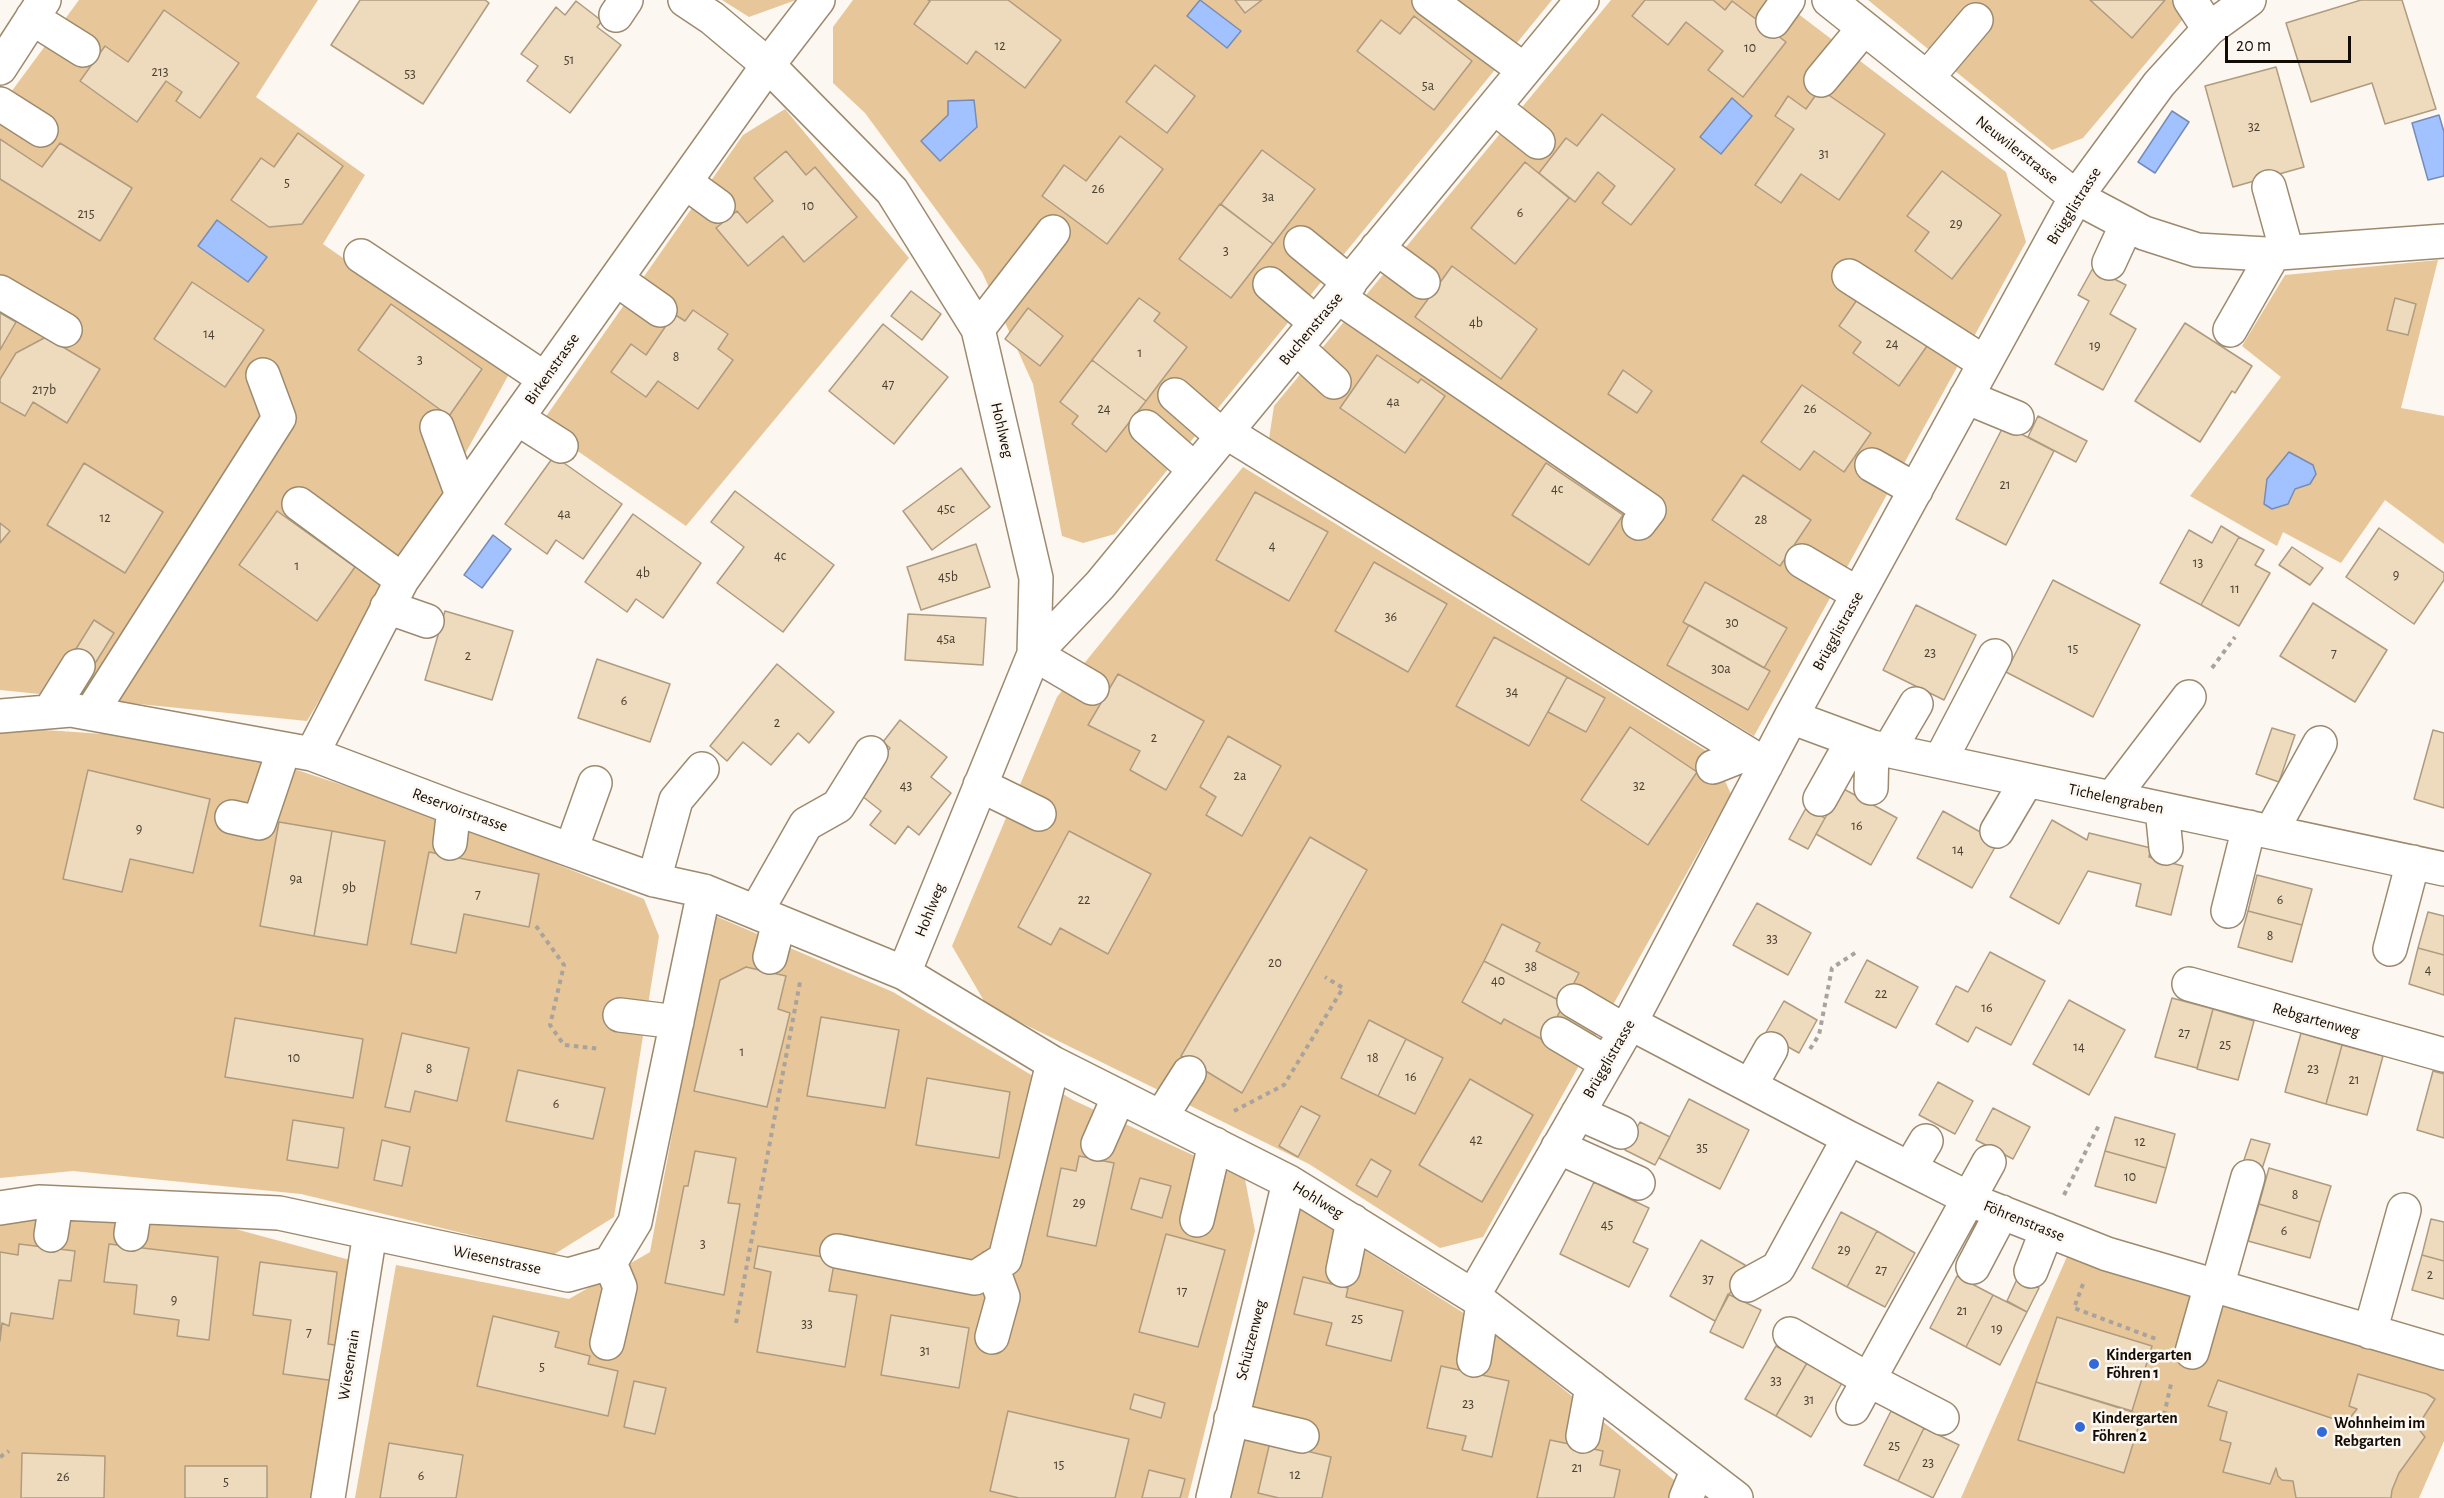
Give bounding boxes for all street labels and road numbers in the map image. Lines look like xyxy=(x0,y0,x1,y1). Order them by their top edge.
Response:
street label: Neuwilerstrasse xyxy=(1972,112,2062,188)
street label: Brügglistrasse xyxy=(2043,164,2105,248)
street label: Buchenstrasse xyxy=(1275,289,1347,369)
street label: Birkenstrasse xyxy=(520,330,584,408)
street label: Hohlweg xyxy=(986,400,1018,460)
street label: Brügglistrasse xyxy=(1808,588,1868,674)
street label: Tichelengraben xyxy=(2066,780,2166,818)
street label: Reservoirstrasse xyxy=(410,784,510,836)
street label: Hohlweg xyxy=(911,880,949,940)
street label: Rebgartenweg xyxy=(2270,998,2362,1042)
street label: Brügglistrasse xyxy=(1579,1016,1639,1102)
street label: Hohlweg xyxy=(1289,1177,1347,1223)
street label: Föhrenstrasse xyxy=(1981,1196,2067,1246)
street label: Wiesenstrasse xyxy=(451,1241,543,1279)
street label: Schützenweg xyxy=(1232,1298,1270,1382)
street label: Wiesenrain xyxy=(334,1328,364,1402)

